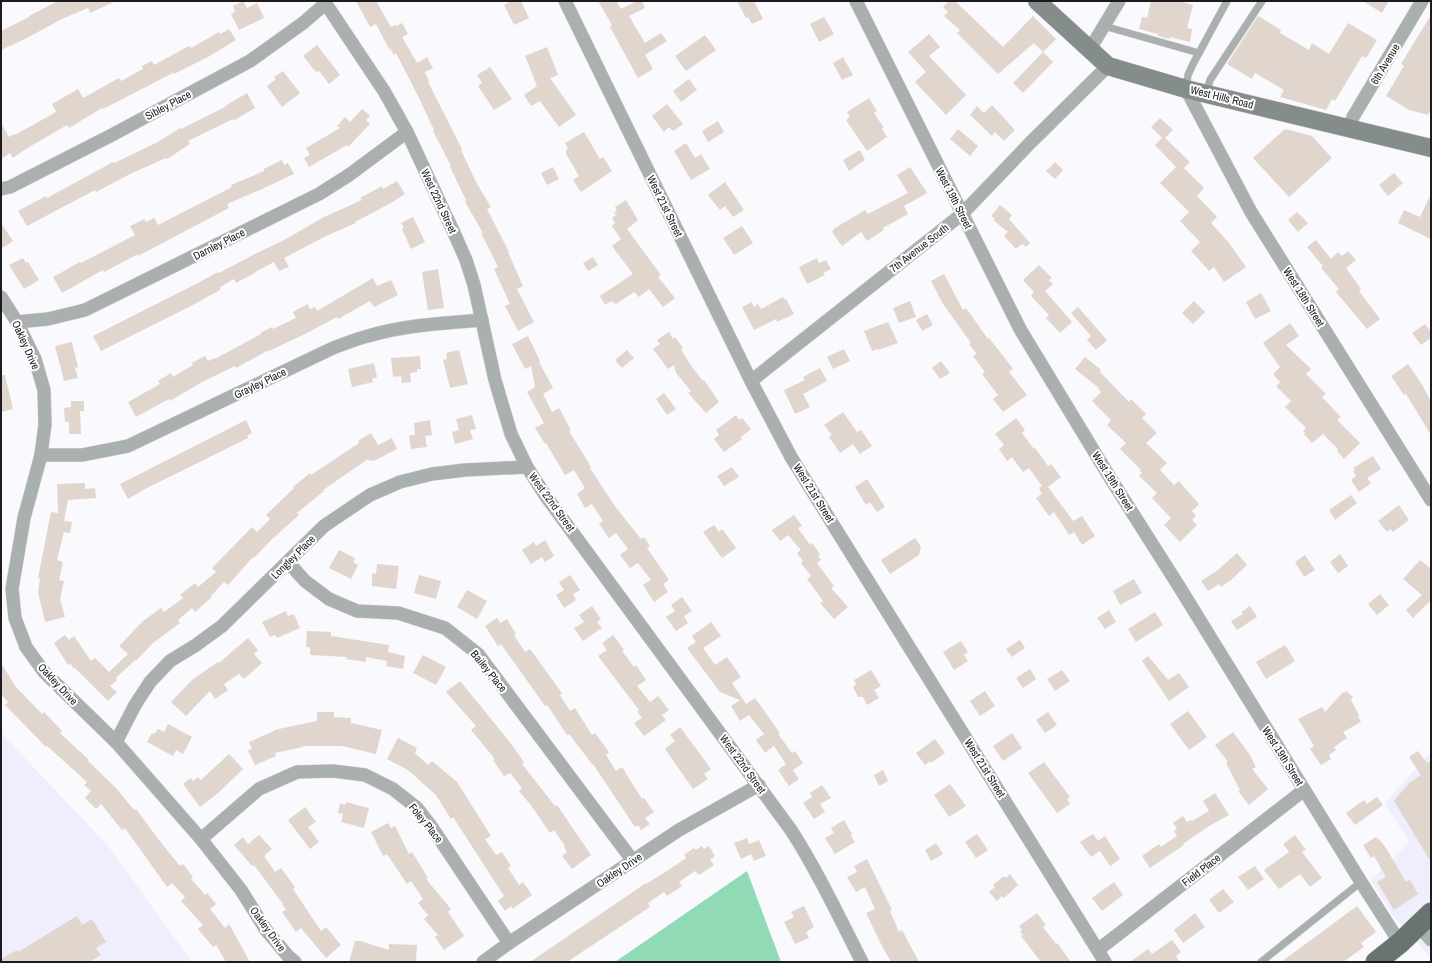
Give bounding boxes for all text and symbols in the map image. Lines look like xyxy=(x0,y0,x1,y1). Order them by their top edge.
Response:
street label: 6th Avenue xyxy=(1367,41,1403,87)
street label: West Hills Road xyxy=(1189,82,1255,112)
street label: Sibley Place xyxy=(143,87,193,123)
street label: West 19th Street xyxy=(933,165,976,231)
street label: West 22nd Street xyxy=(418,167,460,236)
street label: West 21st Street xyxy=(644,173,686,239)
street label: 7th Avenue South xyxy=(887,221,951,275)
street label: Darnley Place xyxy=(191,225,247,263)
street label: West 18th Street xyxy=(1280,265,1328,330)
street label: Oakley Drive xyxy=(9,318,43,372)
street label: Grayley Place xyxy=(232,364,288,402)
street label: West 19th Street xyxy=(1089,449,1137,514)
street label: West 21st Street xyxy=(790,461,838,525)
street label: West 22nd Street xyxy=(526,470,578,535)
street label: Longley Place xyxy=(268,532,318,582)
street label: Bailey Place xyxy=(468,647,510,695)
street label: Oakley Drive xyxy=(35,660,81,708)
street label: West 19th Street xyxy=(1259,724,1307,789)
street label: West 22nd Street xyxy=(717,732,769,797)
street label: West 21st Street xyxy=(961,736,1009,800)
street label: Foley Place xyxy=(406,800,446,846)
street label: Oakley Drive xyxy=(593,850,645,890)
street label: Field Place xyxy=(1179,851,1223,889)
street label: Oakley Drive xyxy=(247,904,289,954)

